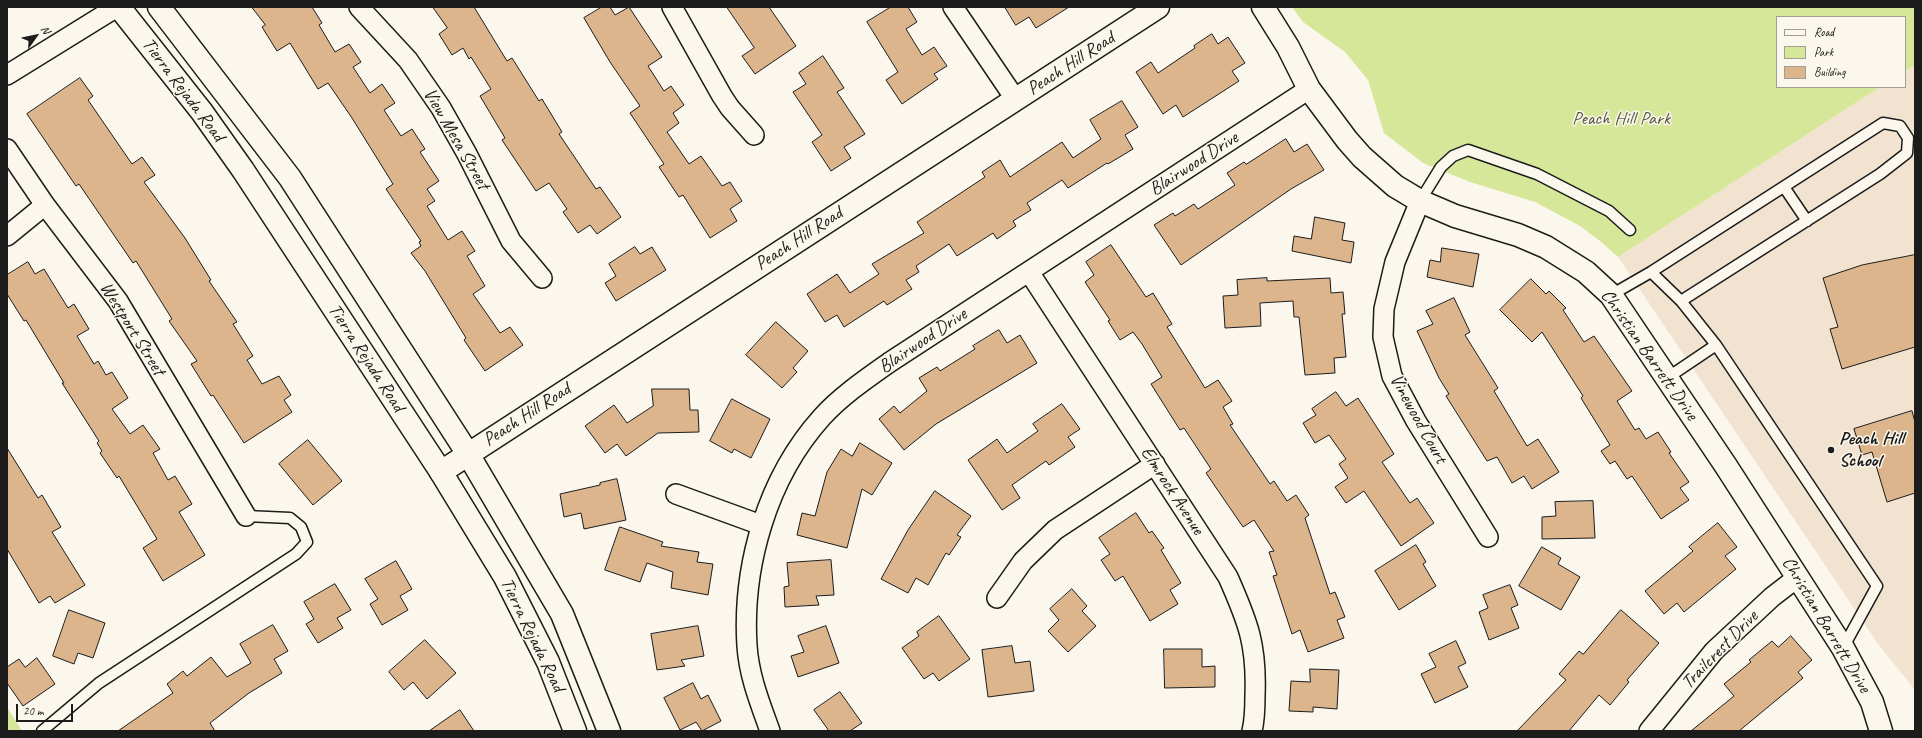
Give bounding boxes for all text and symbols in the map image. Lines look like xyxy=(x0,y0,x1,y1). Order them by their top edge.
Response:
north arrow xyxy=(16,16,56,56)
legend xyxy=(1776,16,1906,88)
text: N xyxy=(38,23,54,36)
text: Road xyxy=(1814,24,1834,40)
street label: Peach Hill Road xyxy=(1023,27,1119,101)
street label: Tierra Rejada Road xyxy=(137,34,229,146)
text: Park xyxy=(1814,44,1833,60)
text: Building xyxy=(1814,64,1846,80)
street label: View Mesa Street xyxy=(418,84,494,194)
park label: Peach Hill Park xyxy=(1572,108,1670,130)
street label: Blairwood Drive xyxy=(1145,127,1243,201)
street label: Peach Hill Road xyxy=(751,202,847,276)
street label: Westport Street xyxy=(94,278,170,380)
street label: Christian Barrett Drive xyxy=(1595,285,1703,425)
street label: Tierra Rejada Road xyxy=(323,300,409,416)
street label: Blairwood Drive xyxy=(875,303,971,379)
street label: Vinewood Court xyxy=(1384,370,1452,468)
street label: Peach Hill Road xyxy=(479,378,575,452)
place label: Peach Hill School xyxy=(1839,428,1904,472)
street label: Elmrock Avenue xyxy=(1135,443,1209,539)
marker: Peach Hill School xyxy=(1826,445,1836,455)
street label: Christian Barrett Drive xyxy=(1776,553,1876,697)
street label: Tierra Rejada Road xyxy=(495,574,569,696)
street label: Trailcrest Drive xyxy=(1677,606,1763,694)
scale bar xyxy=(18,696,75,722)
text: 20 m xyxy=(23,703,43,719)

